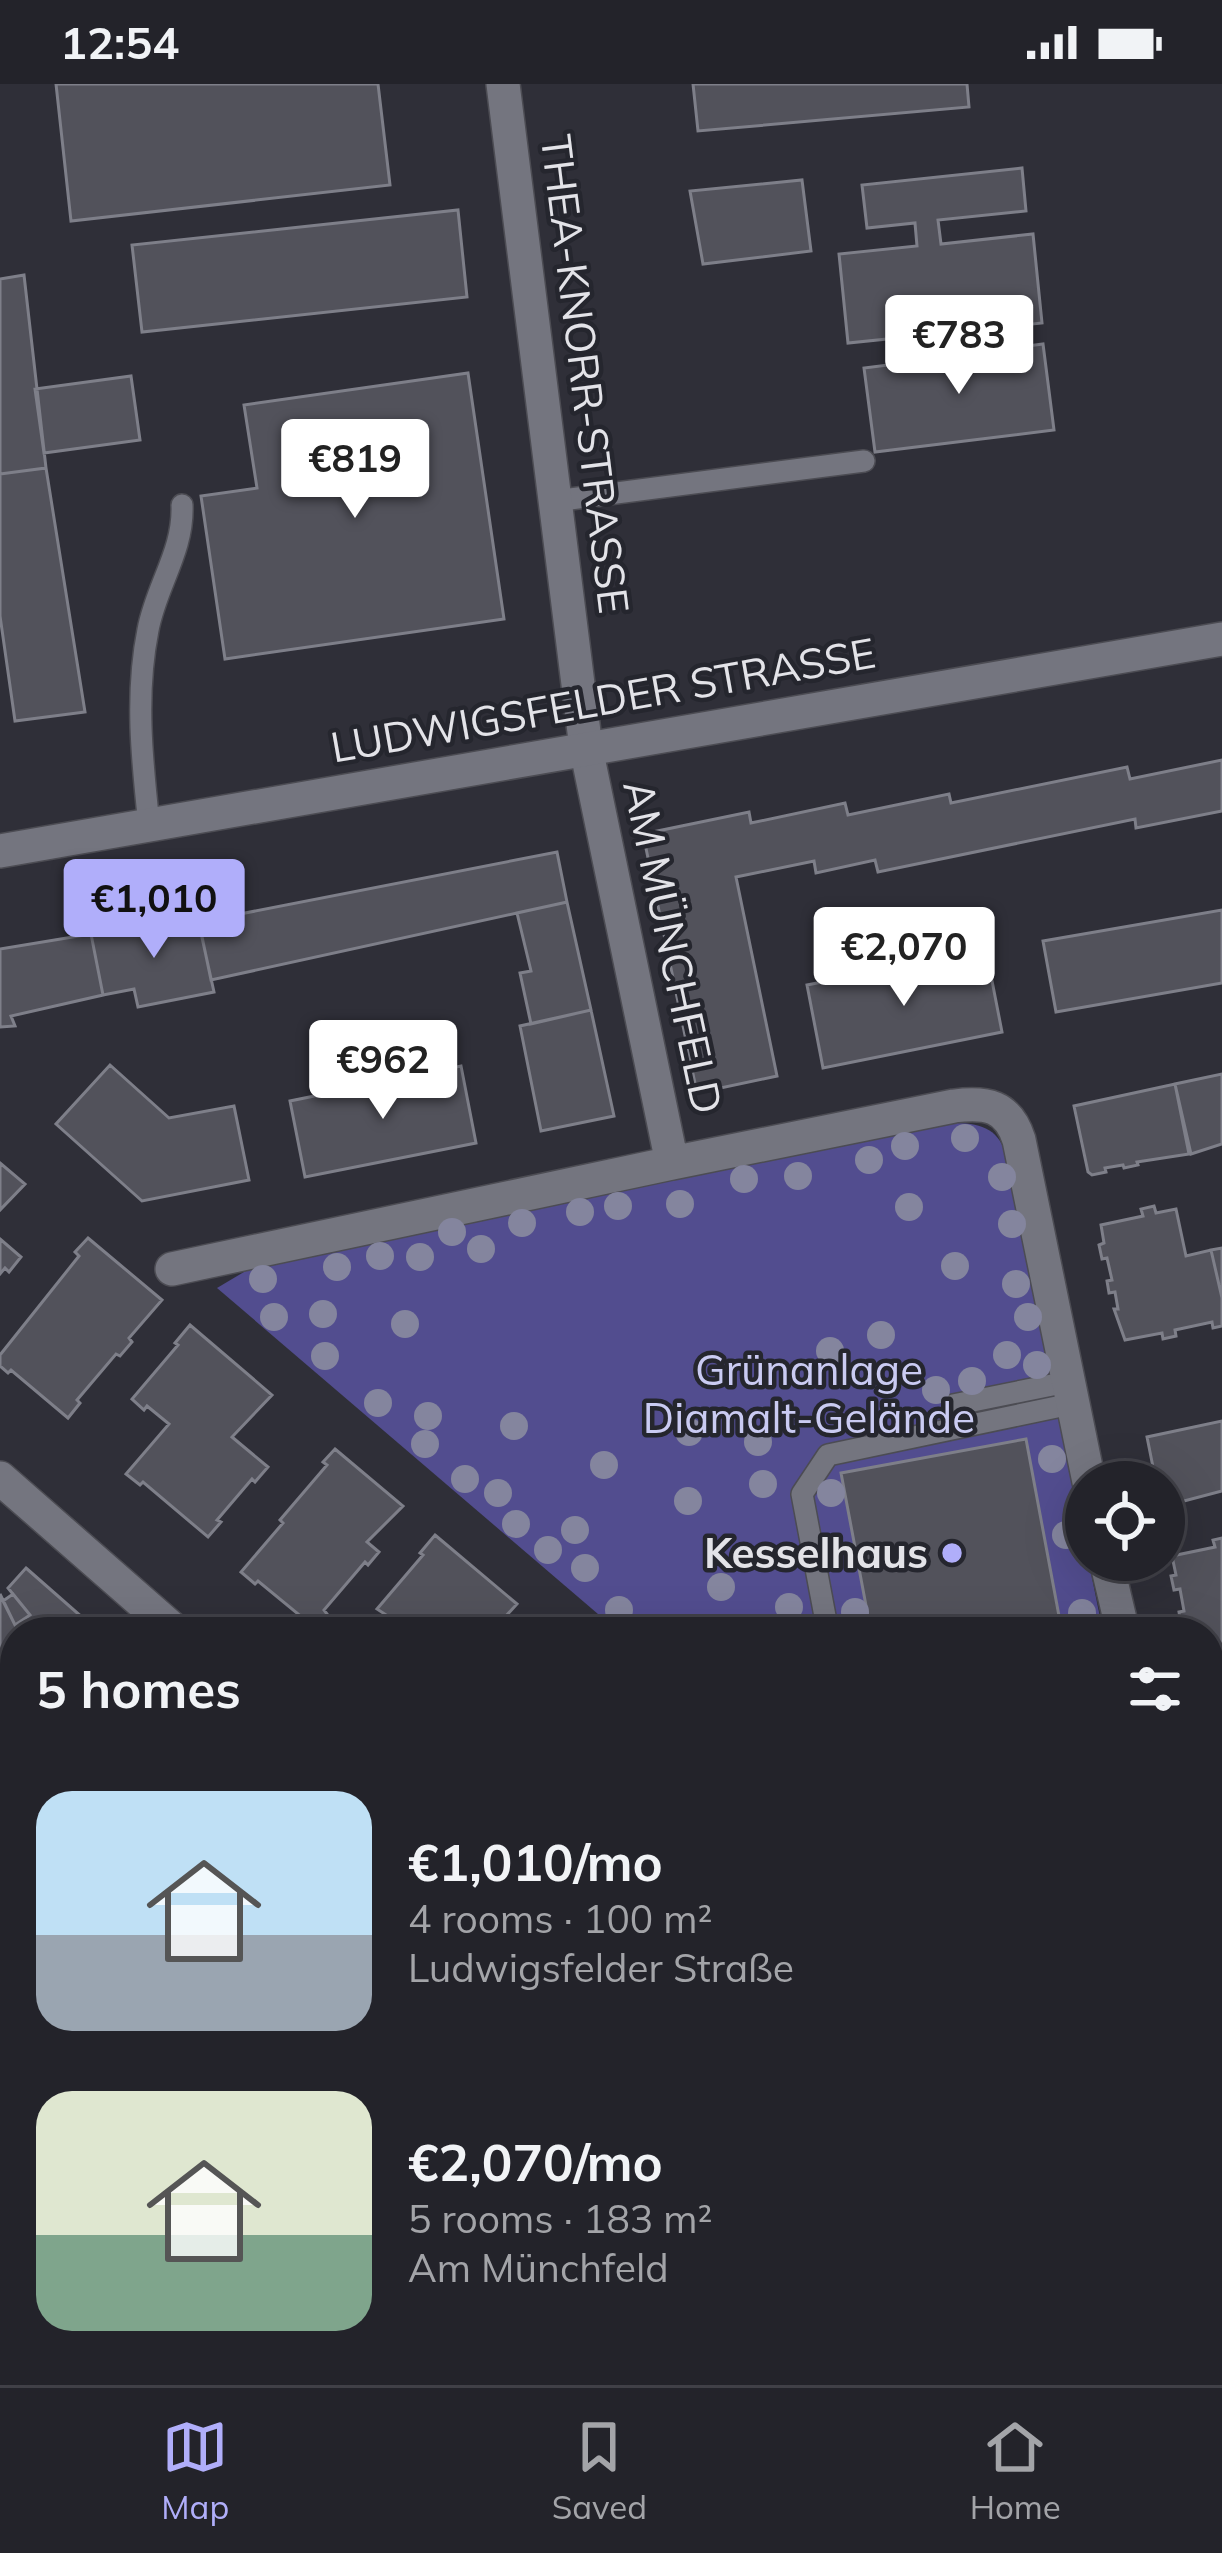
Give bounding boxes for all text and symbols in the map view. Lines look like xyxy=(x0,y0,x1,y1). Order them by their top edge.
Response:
text: 12:54 xyxy=(60,14,179,70)
street label: THEA-KNORR-STRASSE xyxy=(530,132,641,616)
pin: €783 xyxy=(888,295,1030,397)
text: €783 xyxy=(912,309,1006,358)
pin: €819 xyxy=(284,419,426,521)
text: €819 xyxy=(308,433,402,482)
street label: LUDWIGSFELDER STRASSE xyxy=(327,625,879,774)
street label: AM MÜNCHFELD xyxy=(612,775,735,1118)
pin: €1,010 xyxy=(56,859,252,961)
text: €1,010 xyxy=(91,873,217,922)
pin: €2,070 xyxy=(806,907,1002,1009)
text: €2,070 xyxy=(841,921,967,970)
pin: €962 xyxy=(312,1020,454,1122)
text: €962 xyxy=(336,1034,430,1083)
park label: Grünanlage Diamalt-Gelände xyxy=(643,1343,975,1444)
map controls xyxy=(1065,1461,1185,1581)
button: locate xyxy=(1065,1461,1185,1581)
place label: Kesselhaus xyxy=(704,1526,928,1579)
marker: Kesselhaus xyxy=(939,1540,965,1566)
icon: filters xyxy=(1122,1656,1188,1722)
text: 5 homes xyxy=(36,1657,241,1721)
text: €1,010/mo xyxy=(408,1830,663,1894)
icon: home xyxy=(132,1839,276,1983)
text: 4 rooms · 100 m² xyxy=(408,1894,712,1943)
text: Ludwigsfelder Straße xyxy=(408,1943,794,1992)
text: €2,070/mo xyxy=(408,2130,663,2194)
icon: home xyxy=(132,2139,276,2283)
text: 5 rooms · 183 m² xyxy=(408,2194,712,2243)
text: Am Münchfeld xyxy=(408,2243,669,2292)
tab: Map xyxy=(161,2414,229,2527)
tab: Saved xyxy=(552,2414,647,2527)
tab: Home xyxy=(970,2414,1061,2527)

